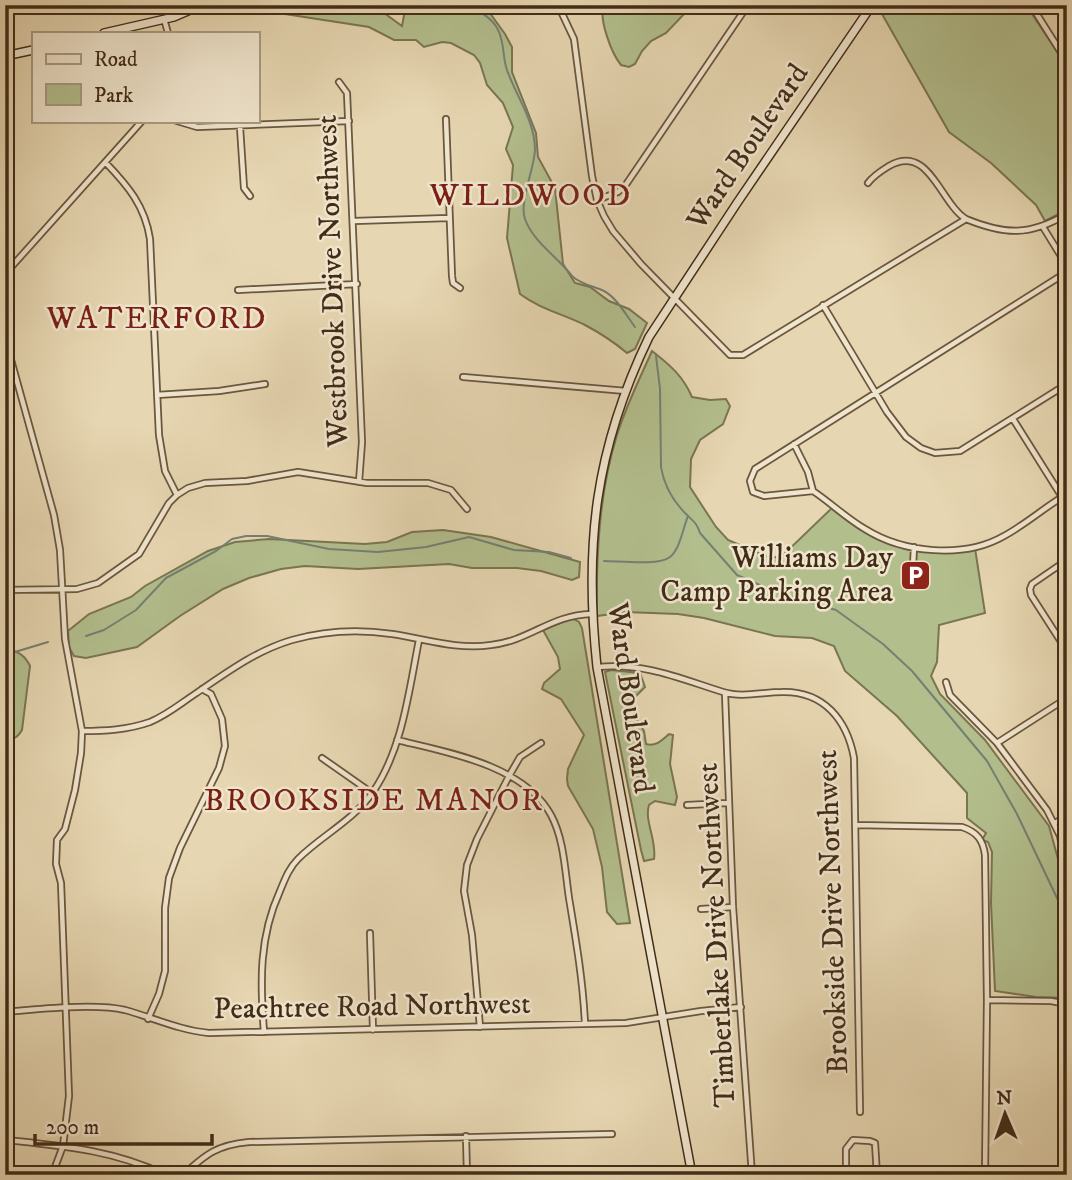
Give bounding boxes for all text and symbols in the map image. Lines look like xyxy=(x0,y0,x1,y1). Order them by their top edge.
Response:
legend xyxy=(32,32,259,122)
text: Road xyxy=(94,47,138,73)
street label: Ward Boulevard xyxy=(678,57,817,238)
text: Park xyxy=(94,83,134,109)
street label: Westbrook Drive Northwest xyxy=(309,114,357,449)
district label: WILDWOOD xyxy=(429,176,632,216)
district label: WATERFORD xyxy=(45,299,268,339)
place label: Williams Day Camp Parking Area xyxy=(660,540,894,611)
parking icon: Williams Day Camp Parking Area xyxy=(899,558,933,592)
street label: Ward Boulevard xyxy=(598,599,662,796)
street label: Brookside Drive Northwest xyxy=(809,749,857,1075)
street label: Timberlake Drive Northwest xyxy=(690,762,744,1108)
district label: BROOKSIDE MANOR xyxy=(204,781,544,821)
street label: Peachtree Road Northwest xyxy=(213,986,531,1028)
north arrow xyxy=(970,1078,1040,1148)
text: N xyxy=(996,1087,1013,1110)
scale bar xyxy=(35,1103,212,1147)
text: 200 m xyxy=(46,1115,99,1141)

